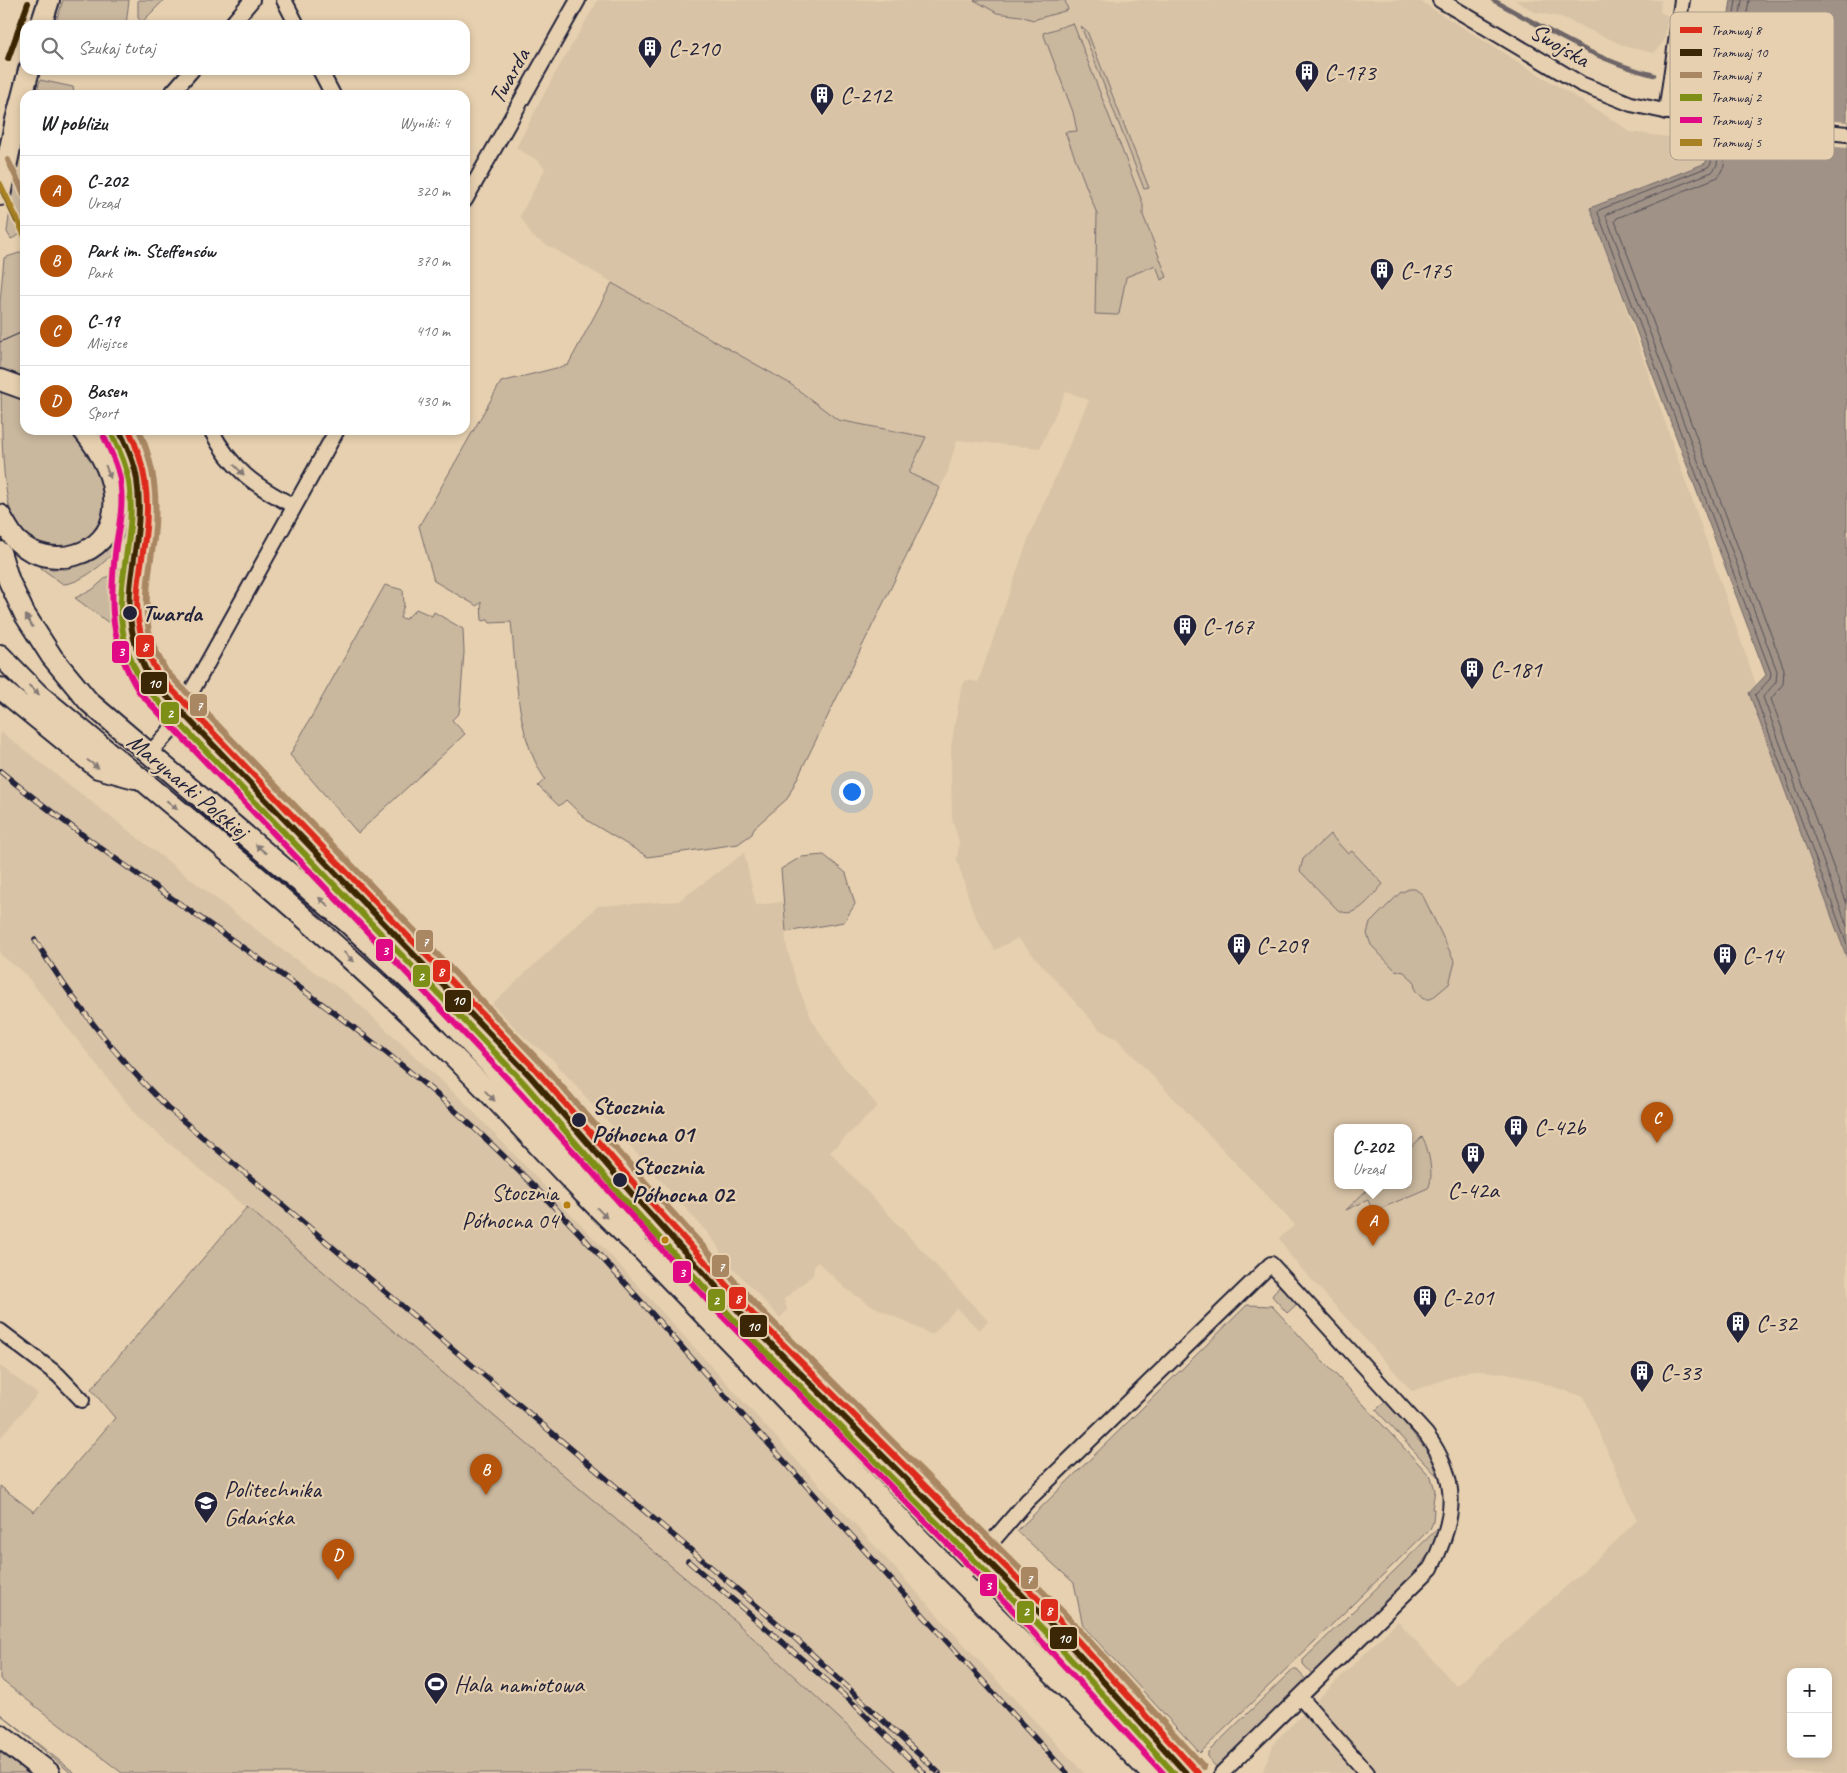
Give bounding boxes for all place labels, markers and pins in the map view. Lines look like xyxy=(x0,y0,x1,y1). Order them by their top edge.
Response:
place label: C-210 xyxy=(668,33,722,63)
building icon: C-210 xyxy=(637,35,663,69)
place label: C-173 xyxy=(1324,57,1378,87)
building icon: C-173 xyxy=(1294,59,1320,93)
place label: C-212 xyxy=(840,80,894,110)
building icon: C-212 xyxy=(809,82,835,116)
place label: C-175 xyxy=(1400,255,1453,285)
building icon: C-175 xyxy=(1369,257,1395,291)
place label: Twarda xyxy=(142,598,204,628)
marker: Twarda xyxy=(121,604,139,622)
place label: C-167 xyxy=(1202,611,1255,641)
building icon: C-167 xyxy=(1172,613,1198,647)
place label: C-181 xyxy=(1490,654,1543,684)
building icon: C-181 xyxy=(1459,656,1485,690)
place label: C-209 xyxy=(1256,930,1310,960)
building icon: C-209 xyxy=(1226,932,1252,966)
place label: C-14 xyxy=(1742,940,1785,970)
building icon: C-14 xyxy=(1712,942,1738,976)
place label: Stocznia Północna 01 xyxy=(592,1091,697,1149)
pin: C xyxy=(1641,1102,1673,1143)
marker: Stocznia Północna 01 xyxy=(570,1111,588,1129)
place label: C-42b xyxy=(1534,1112,1587,1142)
building icon: C-42b xyxy=(1503,1114,1529,1148)
building icon: C-42a xyxy=(1460,1141,1486,1175)
place label: Stocznia Północna 02 xyxy=(632,1151,736,1209)
marker: Stocznia Północna 02 xyxy=(611,1171,629,1189)
place label: C-42a xyxy=(1447,1175,1500,1205)
place label: Stocznia Północna 04 xyxy=(462,1178,561,1235)
marker: Stocznia Północna 04 xyxy=(562,1200,572,1210)
pin: A xyxy=(1357,1205,1389,1246)
unlabelled marker xyxy=(660,1235,670,1245)
place label: C-201 xyxy=(1442,1282,1495,1312)
building icon: C-201 xyxy=(1412,1284,1438,1318)
place label: C-32 xyxy=(1756,1308,1799,1338)
building icon: C-32 xyxy=(1725,1310,1751,1344)
place label: C-33 xyxy=(1660,1357,1703,1387)
building icon: C-33 xyxy=(1629,1359,1655,1393)
pin: B xyxy=(470,1454,502,1495)
place label: Politechnika Gdańska xyxy=(224,1474,322,1532)
school or university icon: Politechnika Gdańska xyxy=(193,1490,219,1524)
pin: D xyxy=(322,1539,354,1580)
place label: Hala namiotowa xyxy=(454,1669,585,1699)
sports icon: Hala namiotowa xyxy=(423,1671,449,1705)

